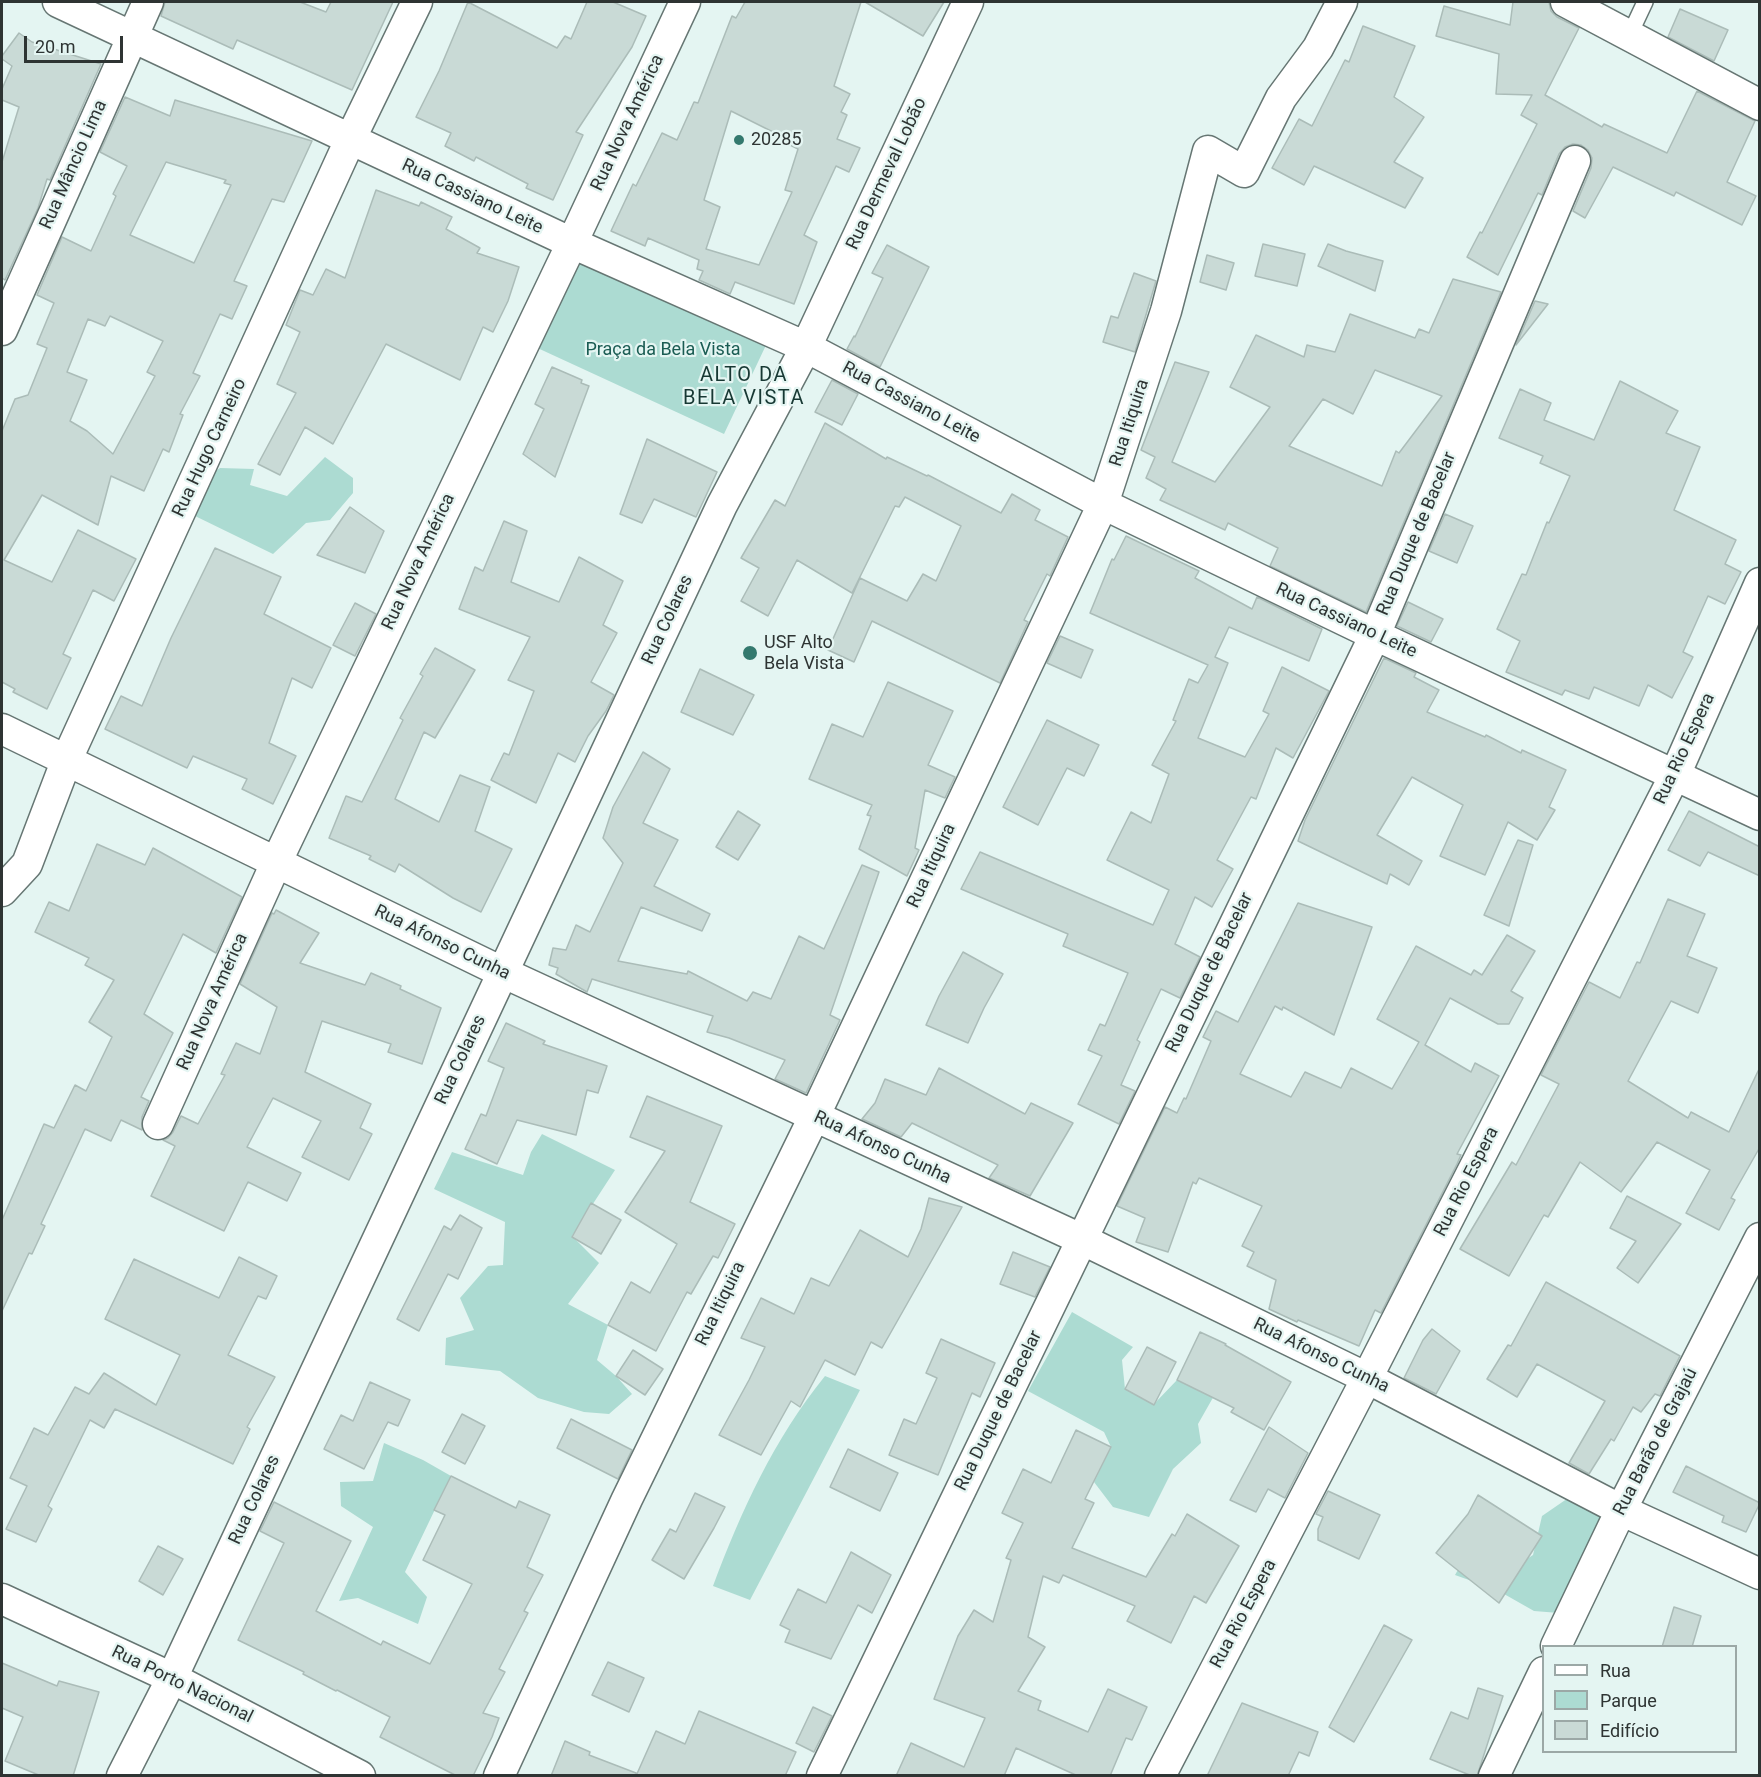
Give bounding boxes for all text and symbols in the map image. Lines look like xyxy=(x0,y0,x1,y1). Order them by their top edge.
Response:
scale bar xyxy=(27,24,126,62)
text: 20 m xyxy=(35,36,75,57)
street label: Rua Nova América xyxy=(587,51,669,195)
street label: Rua Dermeval Lobão xyxy=(842,95,932,253)
street label: Rua Mâncio Lima xyxy=(36,97,112,233)
place label: 20285 xyxy=(751,129,802,151)
marker: 20285 xyxy=(732,133,746,147)
street label: Rua Cassiano Leite xyxy=(398,155,546,239)
park label: Praça da Bela Vista xyxy=(585,339,741,361)
street label: Rua Cassiano Leite xyxy=(838,357,984,449)
district label: ALTO DA BELA VISTA xyxy=(683,364,805,411)
street label: Rua Hugo Carneiro xyxy=(168,375,252,521)
street label: Rua Itiquira xyxy=(1106,377,1154,469)
street label: Rua Duque de Bacelar xyxy=(1373,449,1461,619)
street label: Rua Nova América xyxy=(378,490,460,634)
street label: Rua Colares xyxy=(638,572,698,668)
street label: Rua Cassiano Leite xyxy=(1272,579,1420,663)
place label: USF Alto Bela Vista xyxy=(764,632,844,674)
marker: USF Alto Bela Vista xyxy=(741,644,759,662)
street label: Rua Rio Espera xyxy=(1650,690,1720,808)
street label: Rua Itiquira xyxy=(903,820,961,912)
street label: Rua Duque de Bacelar xyxy=(1162,889,1258,1057)
street label: Rua Afonso Cunha xyxy=(370,901,514,985)
street label: Rua Nova América xyxy=(173,930,253,1074)
street label: Rua Colares xyxy=(431,1012,491,1108)
street label: Rua Afonso Cunha xyxy=(810,1107,954,1189)
street label: Rua Rio Espera xyxy=(1430,1124,1504,1240)
street label: Rua Itiquira xyxy=(691,1259,751,1349)
street label: Rua Afonso Cunha xyxy=(1249,1314,1393,1398)
street label: Rua Duque de Bacelar xyxy=(951,1327,1047,1495)
street label: Rua Barão de Grajaú xyxy=(1609,1365,1703,1519)
street label: Rua Colares xyxy=(225,1452,285,1548)
street label: Rua Rio Espera xyxy=(1206,1556,1282,1672)
street label: Rua Porto Nacional xyxy=(108,1641,256,1729)
legend xyxy=(1542,1645,1737,1753)
text: Rua xyxy=(1600,1660,1631,1681)
text: Parque xyxy=(1600,1690,1657,1711)
text: Edifício xyxy=(1600,1720,1659,1741)

